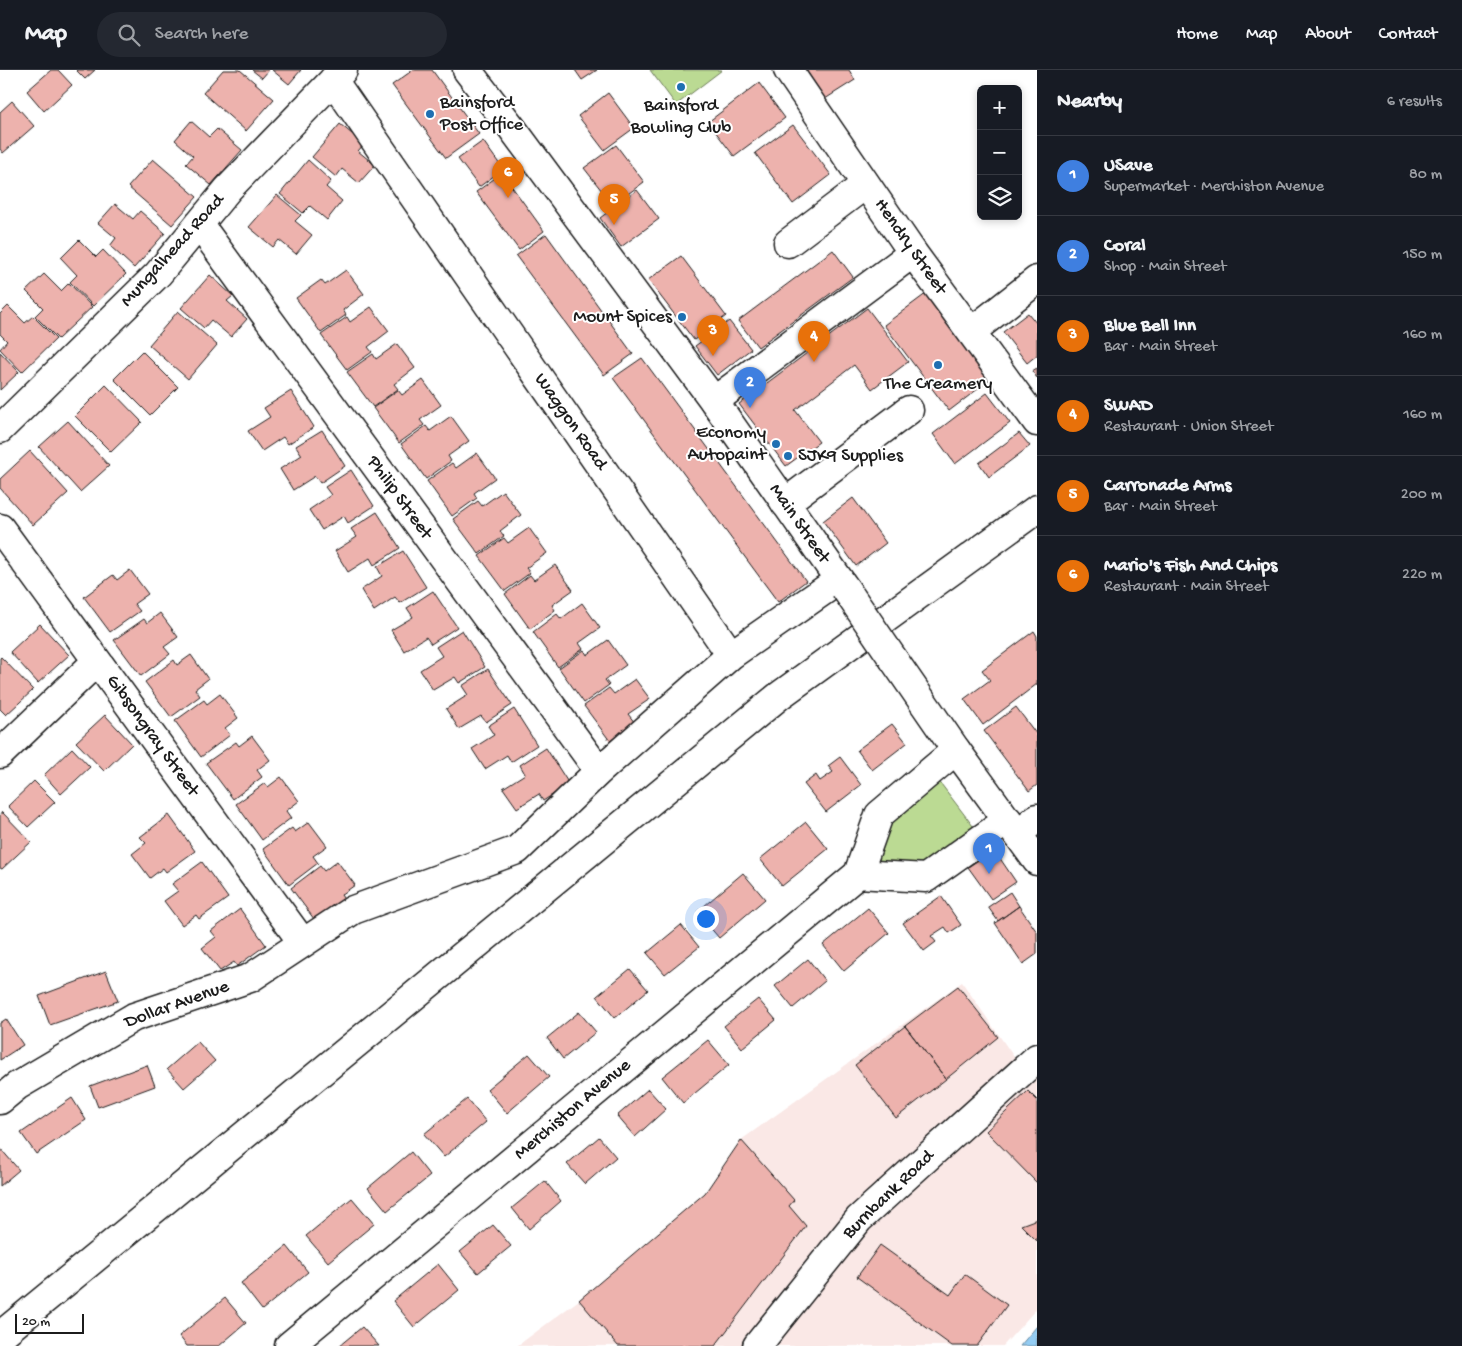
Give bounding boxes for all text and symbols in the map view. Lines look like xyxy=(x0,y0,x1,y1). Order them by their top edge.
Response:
search box xyxy=(97,12,447,57)
text: Map xyxy=(25,20,67,49)
icon: search xyxy=(115,21,143,49)
text: Search here xyxy=(155,23,248,46)
text: Home xyxy=(1176,24,1218,45)
text: Map xyxy=(1246,24,1277,45)
text: About xyxy=(1305,24,1351,45)
text: Contact xyxy=(1379,24,1437,45)
marker: Bainsford Bowling Club xyxy=(675,81,687,93)
map controls xyxy=(977,85,1022,220)
button: + xyxy=(977,85,1022,130)
text: Nearby xyxy=(1057,90,1122,115)
place label: Bainsford Post Office xyxy=(439,92,523,137)
text: 6 results xyxy=(1387,93,1442,112)
place label: Bainsford Bowling Club xyxy=(630,95,731,140)
marker: Bainsford Post Office xyxy=(424,108,436,120)
button: − xyxy=(977,130,1022,175)
text: USave xyxy=(1104,155,1153,178)
pin: 6 xyxy=(492,157,524,198)
text: 1 xyxy=(1070,166,1076,185)
text: 80 m xyxy=(1409,166,1442,185)
button: layers xyxy=(977,175,1022,220)
text: Supermarket · Merchiston Avenue xyxy=(1104,178,1324,197)
pin: 5 xyxy=(598,184,630,225)
street label: Mungalhead Road xyxy=(116,188,231,312)
street label: Hendry Street xyxy=(868,195,953,301)
text: Coral xyxy=(1104,235,1146,258)
text: 2 xyxy=(1069,246,1077,265)
text: 150 m xyxy=(1403,246,1442,265)
text: Shop · Main Street xyxy=(1104,258,1226,277)
place label: Mount Spices xyxy=(573,306,673,329)
marker: Mount Spices xyxy=(676,311,688,323)
pin: 3 xyxy=(697,315,729,356)
text: Blue Bell Inn xyxy=(1104,315,1196,338)
pin: 4 xyxy=(798,321,830,362)
text: 3 xyxy=(1069,326,1077,345)
text: 160 m xyxy=(1403,326,1442,345)
text: Bar · Main Street xyxy=(1104,338,1217,357)
marker: The Creamery xyxy=(932,359,944,371)
pin: 2 xyxy=(734,367,766,408)
street label: Waggon Road xyxy=(528,369,613,476)
place label: The Creamery xyxy=(883,373,993,396)
text: SWAD xyxy=(1104,395,1153,418)
text: 4 xyxy=(1069,406,1077,425)
text: 160 m xyxy=(1403,406,1442,425)
text: Restaurant · Union Street xyxy=(1104,418,1273,437)
place label: Economy Autopaint xyxy=(687,422,768,467)
marker: Economy Autopaint xyxy=(770,438,782,450)
place label: SJK9 Supplies xyxy=(798,445,904,468)
marker: SJK9 Supplies xyxy=(782,450,794,462)
street label: Philip Street xyxy=(360,451,438,546)
text: Carronade Arms xyxy=(1104,475,1232,498)
street label: Main Street xyxy=(763,480,836,570)
text: 5 xyxy=(1069,486,1077,505)
text: 200 m xyxy=(1401,486,1442,505)
text: Bar · Main Street xyxy=(1104,498,1217,517)
text: Mario's Fish And Chips xyxy=(1104,555,1277,578)
text: 6 xyxy=(1069,566,1077,585)
text: 220 m xyxy=(1402,566,1442,585)
text: Restaurant · Main Street xyxy=(1104,578,1268,597)
street label: Gibsongray Street xyxy=(100,671,205,803)
pin: 1 xyxy=(973,833,1005,874)
your location xyxy=(693,906,719,932)
street label: Dollar Avenue xyxy=(120,975,233,1035)
street label: Merchiston Avenue xyxy=(510,1054,636,1166)
street label: Burnbank Road xyxy=(838,1144,941,1245)
scale bar xyxy=(15,1311,84,1334)
text: 20 m xyxy=(22,1314,50,1331)

